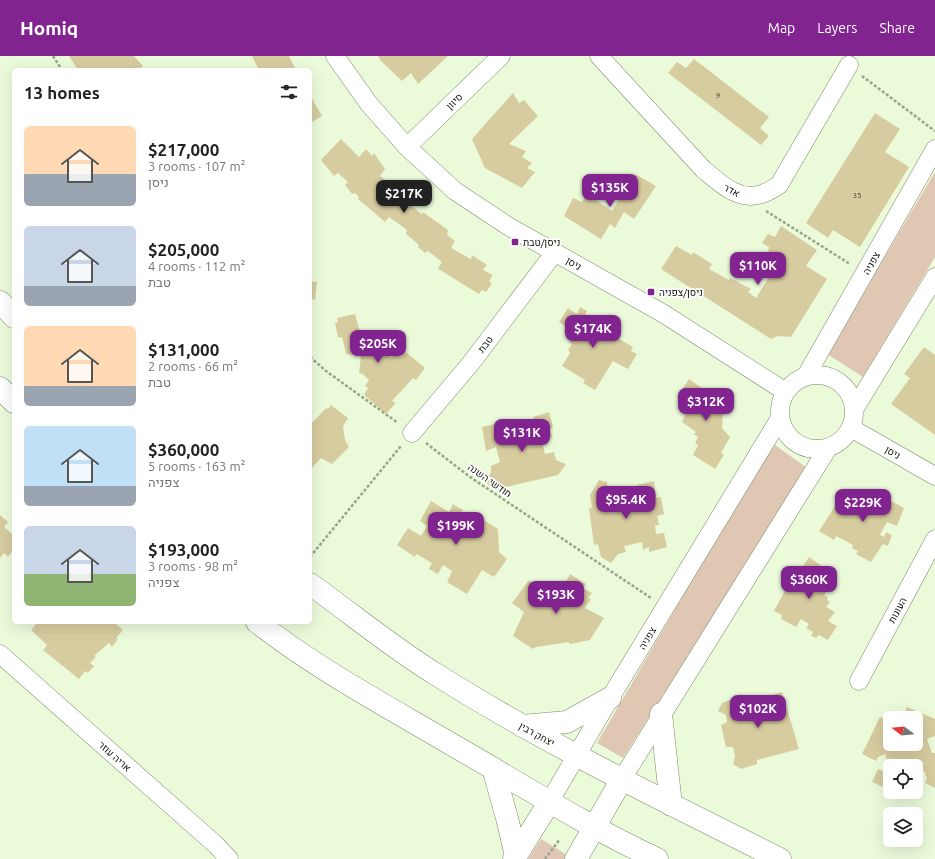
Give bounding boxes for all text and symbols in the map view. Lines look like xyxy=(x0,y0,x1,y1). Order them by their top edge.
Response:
text: Homiq xyxy=(20,17,78,39)
text: Map xyxy=(768,20,795,36)
text: Layers xyxy=(817,20,857,36)
text: Share xyxy=(879,20,915,36)
icon: filters xyxy=(278,81,300,103)
text: 13 homes xyxy=(24,83,100,102)
street label: סיוון xyxy=(444,91,465,112)
house number: 9 xyxy=(716,91,720,100)
text: $217,000 xyxy=(148,140,219,159)
icon: home xyxy=(56,142,104,190)
text: 3 rooms · 107 m² xyxy=(148,159,245,173)
pin: $135K xyxy=(582,174,638,208)
text: ניסן xyxy=(148,175,169,189)
pin: $217K xyxy=(376,180,432,214)
text: $135K xyxy=(591,180,629,194)
street label: אדר xyxy=(722,182,742,199)
text: $217K xyxy=(385,186,423,200)
house number: 35 xyxy=(852,191,862,200)
marker: ניסן/טבת xyxy=(510,237,520,247)
place label: ניסן/טבת xyxy=(523,237,560,248)
text: $205,000 xyxy=(148,240,219,259)
icon: home xyxy=(56,242,104,290)
street label: צפניה xyxy=(861,250,882,277)
pin: $110K xyxy=(730,252,786,286)
street label: ניסן xyxy=(564,255,583,272)
text: $110K xyxy=(739,258,777,272)
text: 4 rooms · 112 m² xyxy=(148,259,245,273)
text: טבת xyxy=(148,275,171,289)
marker: ניסן/צפניה xyxy=(646,287,656,297)
place label: ניסן/צפניה xyxy=(659,287,703,298)
pin: $174K xyxy=(565,315,621,349)
text: $174K xyxy=(574,321,612,335)
pin: $205K xyxy=(350,330,406,364)
street label: טבת xyxy=(476,334,495,355)
text: $205K xyxy=(359,336,397,350)
text: $131,000 xyxy=(148,340,219,359)
icon: home xyxy=(56,342,104,390)
text: 2 rooms · 66 m² xyxy=(148,359,238,373)
text: טבת xyxy=(148,375,171,389)
pin: $312K xyxy=(678,388,734,422)
text: $312K xyxy=(687,394,725,408)
pin: $131K xyxy=(494,419,550,453)
text: $131K xyxy=(503,425,541,439)
text: $360,000 xyxy=(148,440,219,459)
icon: home xyxy=(56,442,104,490)
street label: ניסן xyxy=(883,444,902,461)
text: 5 rooms · 163 m² xyxy=(148,459,245,473)
street label: חודשי השנה xyxy=(466,461,514,499)
text: צפניה xyxy=(148,475,180,489)
pin: $95.4K xyxy=(593,486,659,520)
pin: $229K xyxy=(835,489,891,523)
text: $95.4K xyxy=(605,492,647,506)
text: $229K xyxy=(844,495,882,509)
pin: $199K xyxy=(428,512,484,546)
text: $199K xyxy=(437,518,475,532)
text: $193,000 xyxy=(148,540,219,559)
icon: home xyxy=(56,542,104,590)
text: 3 rooms · 98 m² xyxy=(148,559,238,573)
pin: $360K xyxy=(781,566,837,600)
text: $360K xyxy=(790,572,828,586)
text: צפניה xyxy=(148,575,180,589)
pin: $193K xyxy=(528,581,584,615)
text: $193K xyxy=(537,587,575,601)
street label: העונות xyxy=(886,595,909,625)
street label: צפניה xyxy=(636,625,659,651)
pin: $102K xyxy=(730,695,786,729)
text: $102K xyxy=(739,701,777,715)
north arrow xyxy=(883,711,923,751)
map controls xyxy=(883,711,923,847)
street label: יצחק רבין xyxy=(517,720,557,749)
street label: אריה עוזר xyxy=(96,739,133,774)
button: locate xyxy=(883,759,923,799)
button: layers xyxy=(883,807,923,847)

